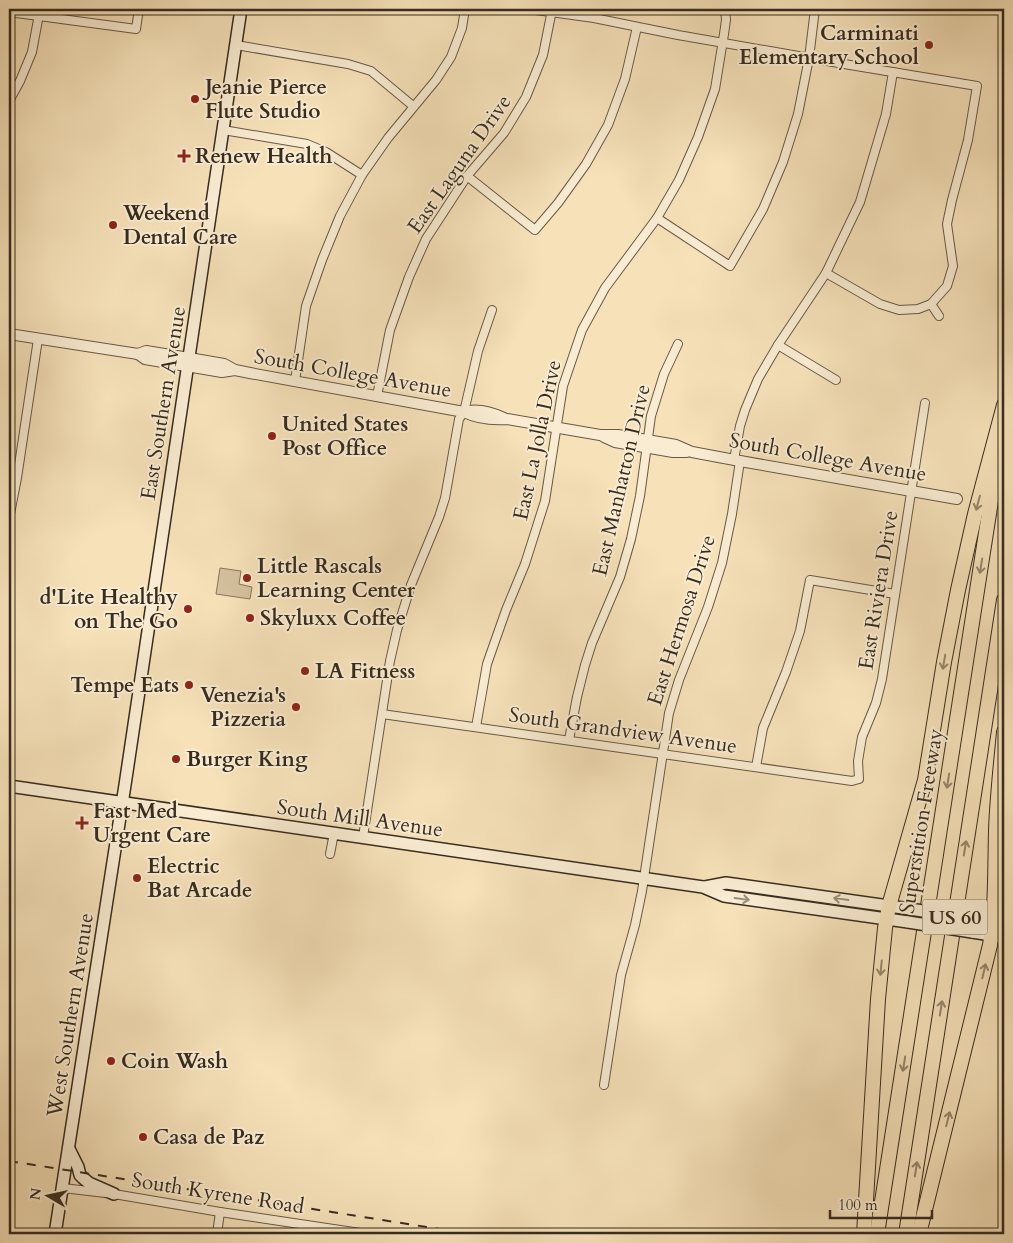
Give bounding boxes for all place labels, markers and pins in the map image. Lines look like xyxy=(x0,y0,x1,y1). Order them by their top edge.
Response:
place label: Carminati Elementary School xyxy=(739,19,919,72)
marker: Carminati Elementary School xyxy=(923,39,935,51)
place label: Jeanie Pierce Flute Studio xyxy=(202,73,327,126)
marker: Jeanie Pierce Flute Studio xyxy=(189,93,201,105)
place label: Renew Health xyxy=(195,142,332,171)
marker: Renew Health xyxy=(177,149,191,163)
place label: Weekend Dental Care xyxy=(122,199,238,252)
marker: Weekend Dental Care xyxy=(107,219,119,231)
place label: United States Post Office xyxy=(282,410,408,463)
marker: United States Post Office xyxy=(266,430,278,442)
place label: Little Rascals Learning Center xyxy=(257,552,416,605)
marker: Little Rascals Learning Center xyxy=(241,572,253,584)
place label: d'Lite Healthy on The Go xyxy=(39,583,178,636)
marker: d'Lite Healthy on The Go xyxy=(182,603,194,615)
place label: Skyluxx Coffee xyxy=(260,604,406,633)
marker: Skyluxx Coffee xyxy=(244,612,256,624)
place label: LA Fitness xyxy=(315,657,415,686)
marker: LA Fitness xyxy=(299,665,311,677)
place label: Tempe Eats xyxy=(70,671,179,700)
marker: Tempe Eats xyxy=(183,679,195,691)
place label: Venezia's Pizzeria xyxy=(200,681,287,734)
marker: Venezia's Pizzeria xyxy=(290,701,302,713)
place label: Burger King xyxy=(186,745,308,774)
marker: Burger King xyxy=(170,753,182,765)
place label: Fast Med Urgent Care xyxy=(93,797,211,850)
marker: Fast Med Urgent Care xyxy=(75,816,89,830)
place label: Electric Bat Arcade xyxy=(147,852,252,905)
marker: Electric Bat Arcade xyxy=(131,872,143,884)
place label: Coin Wash xyxy=(121,1047,228,1076)
marker: Coin Wash xyxy=(105,1055,117,1067)
place label: Casa de Paz xyxy=(153,1123,265,1152)
marker: Casa de Paz xyxy=(137,1131,149,1143)

